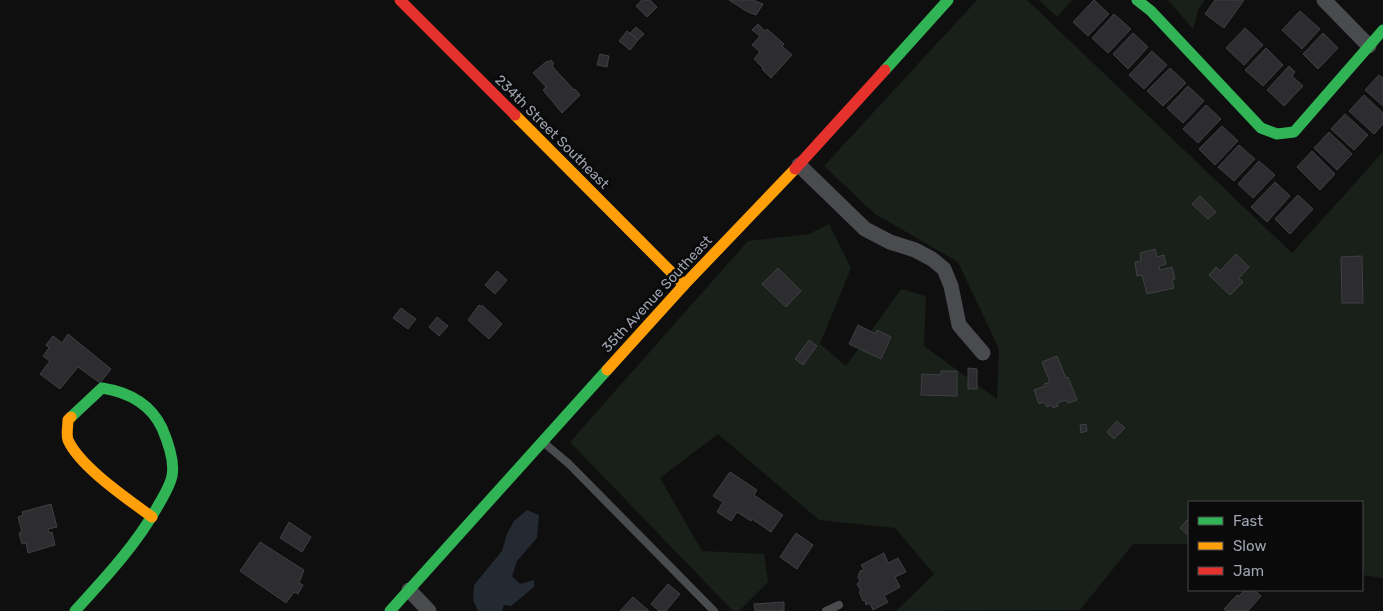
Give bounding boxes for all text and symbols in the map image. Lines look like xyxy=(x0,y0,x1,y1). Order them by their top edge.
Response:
street label: 234th Street Southeast xyxy=(492,72,613,193)
street label: 35th Avenue Southeast xyxy=(598,232,716,356)
legend xyxy=(1188,501,1363,591)
text: Fast xyxy=(1233,512,1263,530)
text: Slow xyxy=(1233,537,1266,555)
text: Jam xyxy=(1233,562,1264,580)

